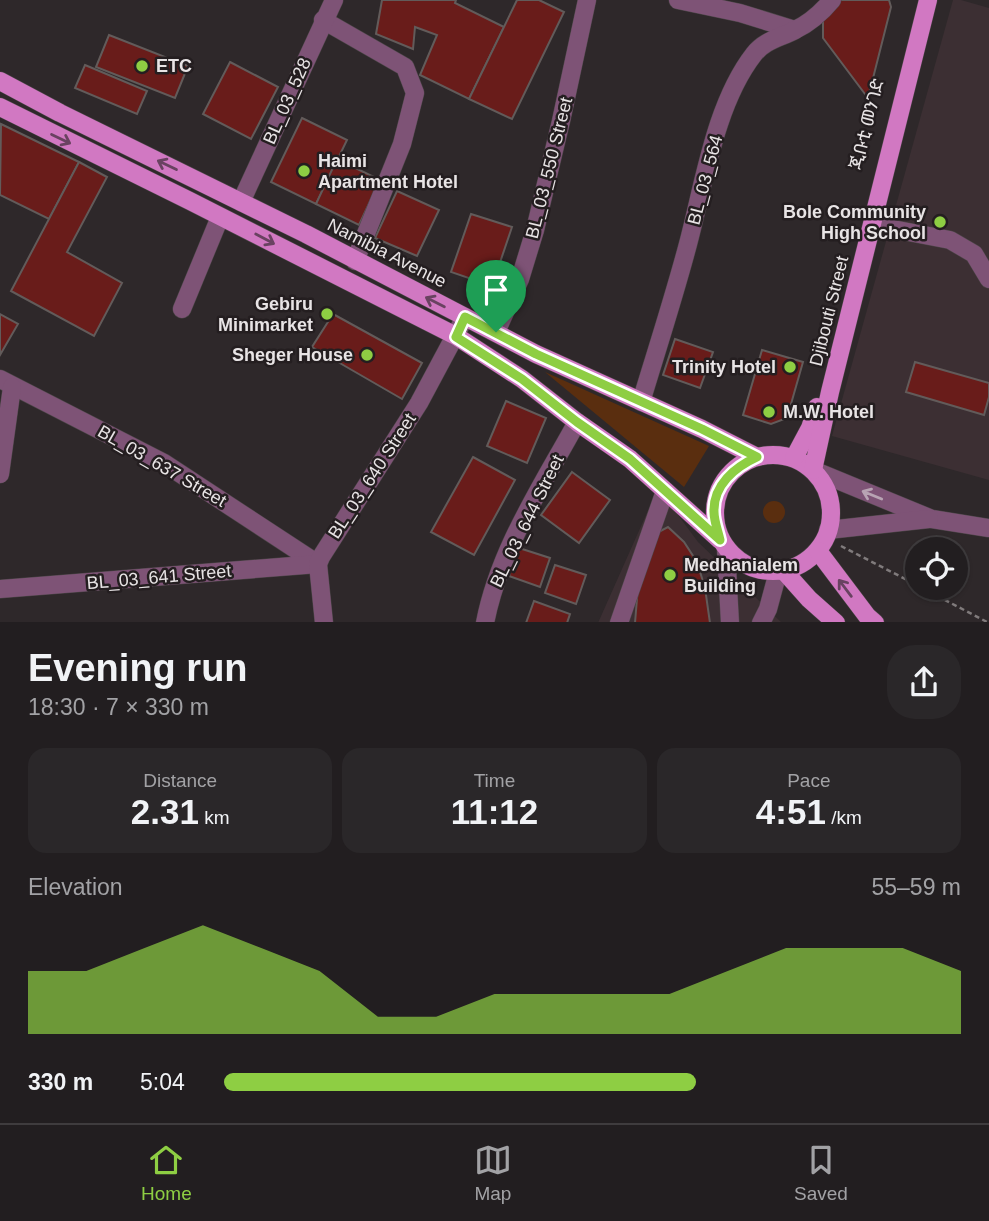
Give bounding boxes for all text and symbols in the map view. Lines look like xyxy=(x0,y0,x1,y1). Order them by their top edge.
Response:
street label: BL_03_528 xyxy=(259,55,316,148)
place label: ETC xyxy=(156,56,192,76)
marker: ETC xyxy=(134,58,150,74)
street label: ጂቡቲ መንገድ xyxy=(846,76,888,171)
street label: BL_03_550 Street xyxy=(522,95,577,241)
one-way arrow xyxy=(50,132,71,146)
street label: BL_03_564 xyxy=(683,133,728,227)
place label: Haimi Apartment Hotel xyxy=(318,151,458,192)
one-way arrow xyxy=(157,158,178,172)
marker: Haimi Apartment Hotel xyxy=(296,163,312,179)
place label: Bole Community High School xyxy=(783,202,926,243)
street label: Namibia Avenue xyxy=(324,214,450,292)
marker: Bole Community High School xyxy=(932,214,948,230)
one-way arrow xyxy=(254,232,275,246)
street label: Djibouti Street xyxy=(806,254,852,368)
pin xyxy=(466,260,526,332)
icon: arrive xyxy=(477,271,515,309)
place label: Gebiru Minimarket xyxy=(218,294,313,335)
one-way arrow xyxy=(425,294,446,308)
marker: Gebiru Minimarket xyxy=(319,306,335,322)
place label: Sheger House xyxy=(232,345,353,365)
marker: Sheger House xyxy=(359,347,375,363)
place label: Trinity Hotel xyxy=(672,357,776,377)
marker: Trinity Hotel xyxy=(782,359,798,375)
place label: M.W. Hotel xyxy=(783,402,874,422)
marker: M.W. Hotel xyxy=(761,404,777,420)
street label: BL_03_640 Street xyxy=(324,410,421,543)
street label: BL_03_637 Street xyxy=(94,421,230,512)
street label: BL_03_644 Street xyxy=(486,451,569,591)
one-way arrow xyxy=(862,487,884,500)
map controls xyxy=(905,537,968,600)
button: locate xyxy=(905,537,968,600)
place label: Medhanialem Building xyxy=(684,555,798,596)
street label: BL_03_641 Street xyxy=(86,561,232,594)
marker: Medhanialem Building xyxy=(662,567,678,583)
one-way arrow xyxy=(838,579,853,597)
button: share xyxy=(887,645,961,719)
text: Evening run xyxy=(28,647,248,689)
text: 18:30 · 7 × 330 m xyxy=(28,694,209,720)
text: Distance xyxy=(143,770,217,791)
text: Time xyxy=(474,770,515,791)
text: Pace xyxy=(787,770,830,791)
text: 2.31 xyxy=(131,792,199,831)
text: 11:12 xyxy=(451,792,538,831)
text: 4:51 xyxy=(756,792,826,831)
text: km xyxy=(199,807,230,828)
text: /km xyxy=(826,807,862,828)
text: Elevation xyxy=(28,874,123,900)
text: 55–59 m xyxy=(871,874,961,900)
text: 330 m xyxy=(28,1069,93,1095)
text: 5:04 xyxy=(140,1069,185,1095)
tab: Home xyxy=(141,1141,192,1205)
tab: Map xyxy=(474,1141,512,1205)
tab: Saved xyxy=(794,1141,848,1205)

